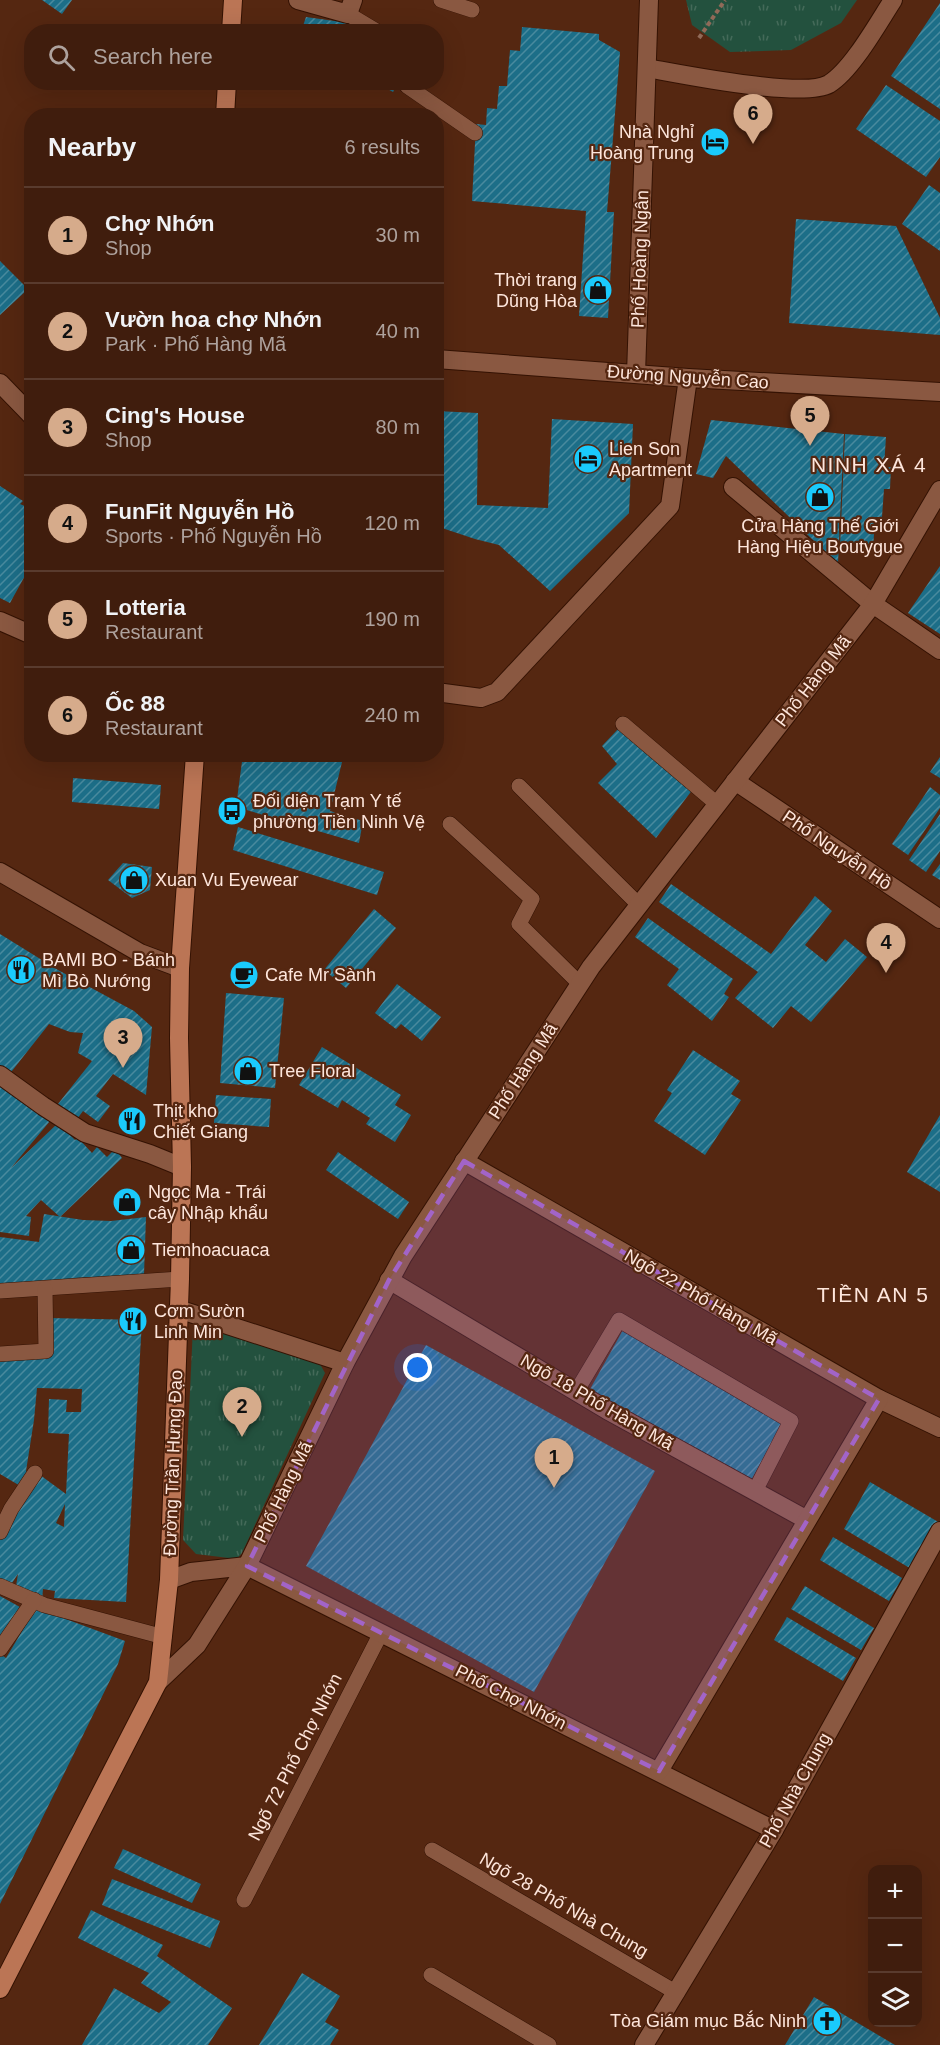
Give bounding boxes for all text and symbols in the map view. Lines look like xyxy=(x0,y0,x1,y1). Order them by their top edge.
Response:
search box xyxy=(24,24,444,90)
icon: search xyxy=(45,41,78,74)
text: Search here xyxy=(93,44,213,69)
pin: 6 xyxy=(734,94,772,144)
place label: Nhà Nghỉ Hoàng Trung xyxy=(590,122,694,163)
hotel icon: Nhà Nghỉ Hoàng Trung xyxy=(699,126,731,158)
text: Nearby xyxy=(48,132,136,162)
text: 6 results xyxy=(344,136,420,158)
street label: Phố Hoàng Ngân xyxy=(628,190,652,328)
text: Chợ Nhớn xyxy=(105,211,214,236)
text: 1 xyxy=(62,224,73,246)
text: 30 m xyxy=(376,224,420,246)
text: Shop xyxy=(105,237,152,259)
place label: Thời trang Dũng Hòa xyxy=(494,270,578,311)
shop icon: Thời trang Dũng Hòa xyxy=(582,274,614,306)
text: Vườn hoa chợ Nhớn xyxy=(105,307,322,332)
text: 2 xyxy=(62,320,73,342)
text: 40 m xyxy=(376,320,420,342)
text: Park · Phố Hàng Mã xyxy=(105,333,286,355)
street label: Đường Nguyễn Cao xyxy=(607,360,770,393)
pin: 5 xyxy=(790,396,830,446)
text: Cing's House xyxy=(105,403,245,428)
text: 3 xyxy=(62,416,73,438)
text: 80 m xyxy=(376,416,420,438)
text: Shop xyxy=(105,429,152,451)
place label: Lien Son Apartment xyxy=(609,439,692,480)
hotel icon: Lien Son Apartment xyxy=(572,443,604,475)
district label: NINH XÁ 4 xyxy=(811,453,927,476)
shop icon: Cửa Hàng Thế Giới Hàng Hiệu Boutygue xyxy=(804,481,836,513)
text: FunFit Nguyễn Hồ xyxy=(105,499,294,524)
text: 4 xyxy=(62,512,73,534)
text: 120 m xyxy=(364,512,420,534)
place label: Cửa Hàng Thế Giới Hàng Hiệu Boutygue xyxy=(737,516,903,557)
text: Sports · Phố Nguyễn Hồ xyxy=(105,525,322,547)
text: Lotteria xyxy=(105,595,186,620)
text: 5 xyxy=(62,608,73,630)
text: 190 m xyxy=(364,608,420,630)
text: Restaurant xyxy=(105,621,203,643)
street label: Phố Hàng Mã xyxy=(771,631,855,731)
text: Ốc 88 xyxy=(105,691,165,716)
text: 6 xyxy=(62,704,73,726)
text: 240 m xyxy=(364,704,420,726)
text: Restaurant xyxy=(105,717,203,739)
place label: Đối diện Trạm Y tế phường Tiền Ninh Vệ xyxy=(253,791,425,832)
bus stop icon: Đối diện Trạm Y tế phường Tiền Ninh Vệ xyxy=(216,795,248,827)
street label: Phố Nguyễn Hồ xyxy=(779,805,896,894)
shop icon: Xuan Vu Eyewear xyxy=(118,864,150,896)
place label: Xuan Vu Eyewear xyxy=(155,870,298,890)
pin: 4 xyxy=(866,924,906,973)
place label: BAMI BO - Bánh Mì Bò Nướng xyxy=(42,950,175,991)
restaurant icon: BAMI BO - Bánh Mì Bò Nướng xyxy=(5,954,37,986)
cafe icon: Cafe Mr Sành xyxy=(228,959,260,991)
place label: Cafe Mr Sành xyxy=(265,965,376,985)
pin: 3 xyxy=(104,1018,142,1068)
street label: Phố Hàng Mã xyxy=(485,1019,562,1123)
shop icon: Tree Floral xyxy=(232,1055,264,1087)
place label: Tree Floral xyxy=(269,1061,355,1081)
place label: Thịt kho Chiết Giang xyxy=(153,1101,248,1142)
restaurant icon: Thịt kho Chiết Giang xyxy=(116,1105,148,1137)
place label: Ngọc Ma - Trái cây Nhập khẩu xyxy=(148,1182,268,1223)
shop icon: Ngọc Ma - Trái cây Nhập khẩu xyxy=(111,1186,143,1218)
shop icon: Tiemhoacuaca xyxy=(115,1234,147,1266)
place label: Tiemhoacuaca xyxy=(152,1240,270,1260)
street label: Ngõ 22 Phố Hàng Mã xyxy=(621,1245,782,1349)
district label: TIỀN AN 5 xyxy=(817,1283,929,1306)
place label: Cơm Sườn Linh Min xyxy=(154,1301,245,1342)
restaurant icon: Cơm Sườn Linh Min xyxy=(117,1305,149,1337)
street label: Ngõ 18 Phố Hàng Mã xyxy=(517,1350,678,1454)
your location xyxy=(403,1353,432,1382)
street label: Đường Trần Hưng Đạo xyxy=(160,1370,186,1556)
pin: 2 xyxy=(222,1388,262,1437)
street label: Phố Hàng Mã xyxy=(250,1437,317,1546)
pin: 1 xyxy=(534,1438,574,1488)
street label: Phố Chợ Nhớn xyxy=(452,1660,570,1734)
street label: Ngõ 72 Phố Chợ Nhớn xyxy=(244,1670,346,1844)
street label: Phố Nhà Chung xyxy=(755,1729,835,1851)
street label: Ngõ 28 Phố Nhà Chung xyxy=(476,1849,652,1961)
map controls xyxy=(868,1865,922,2027)
button: + xyxy=(868,1865,922,1919)
button: − xyxy=(868,1919,922,1973)
button: layers xyxy=(868,1973,922,2027)
church icon: Tòa Giám mục Bắc Ninh xyxy=(811,2005,843,2037)
place label: Tòa Giám mục Bắc Ninh xyxy=(610,2010,806,2031)

